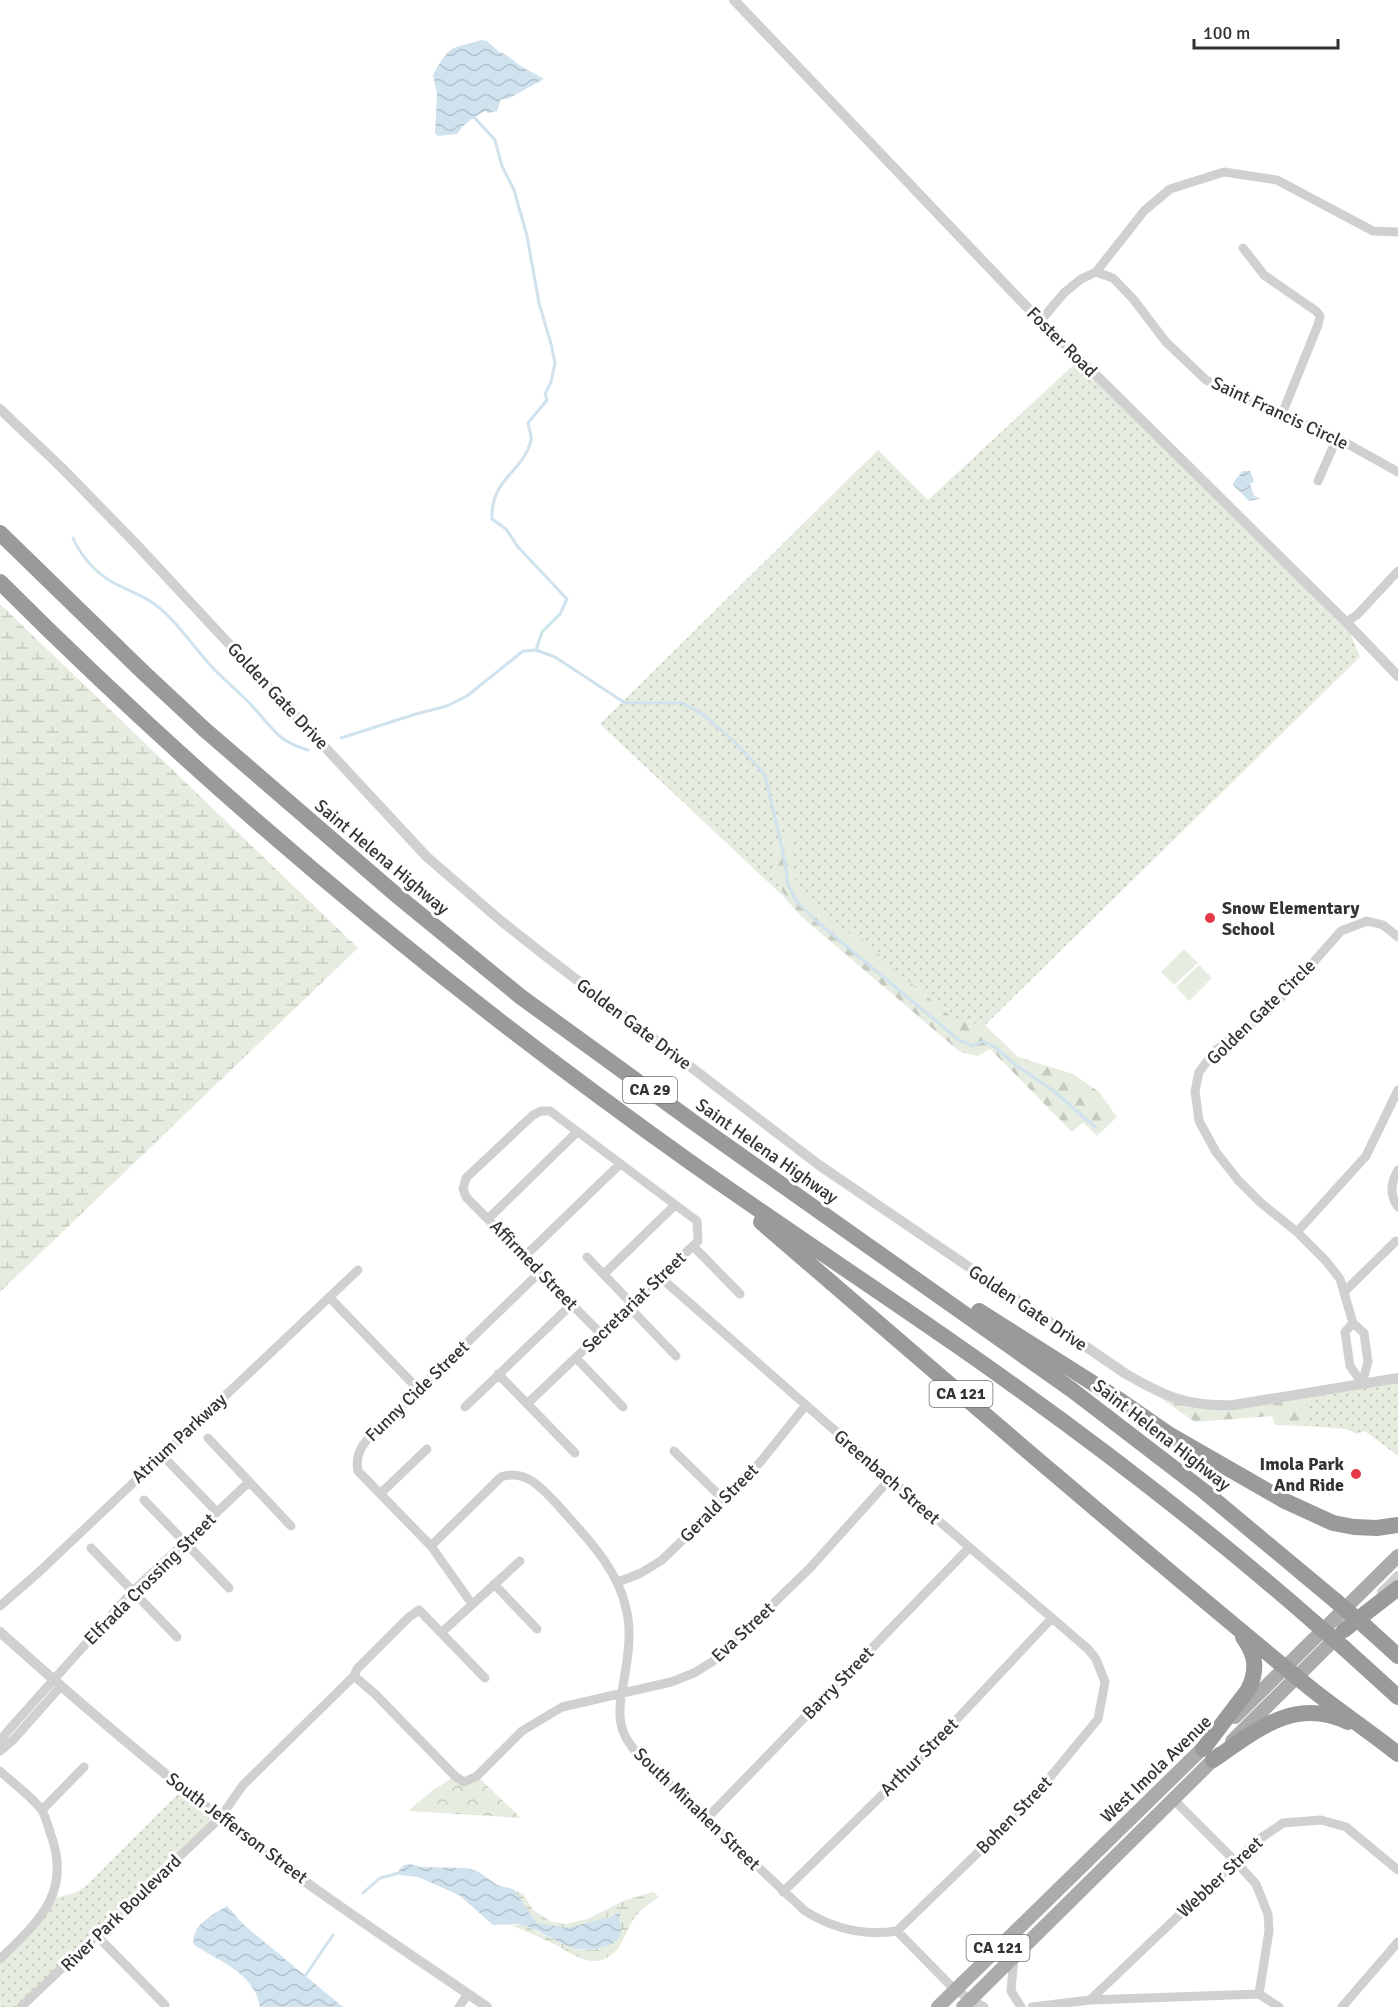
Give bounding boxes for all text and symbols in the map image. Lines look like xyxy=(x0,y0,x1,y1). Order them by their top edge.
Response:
scale bar xyxy=(1194,12,1338,50)
text: 100 m xyxy=(1203,22,1250,44)
street label: Foster Road xyxy=(1022,302,1102,382)
street label: Saint Francis Circle xyxy=(1208,372,1352,454)
street label: Golden Gate Drive xyxy=(223,638,333,754)
street label: Saint Helena Highway xyxy=(310,794,454,920)
place label: Snow Elementary School xyxy=(1222,897,1360,940)
marker: Snow Elementary School xyxy=(1203,911,1217,925)
street label: Golden Gate Circle xyxy=(1202,955,1320,1069)
street label: Golden Gate Drive xyxy=(572,974,696,1074)
road number: CA 29 xyxy=(623,1077,677,1103)
street label: Saint Helena Highway xyxy=(692,1094,843,1209)
street label: Affirmed Street xyxy=(485,1215,583,1315)
street label: Secretariat Street xyxy=(577,1247,691,1357)
street label: Golden Gate Drive xyxy=(965,1260,1091,1356)
street label: Funny Cide Street xyxy=(361,1336,473,1446)
street label: Saint Helena Highway xyxy=(1089,1374,1236,1496)
road number: CA 121 xyxy=(930,1381,992,1407)
street label: Atrium Parkway xyxy=(127,1388,231,1488)
street label: Greenbach Street xyxy=(829,1425,945,1529)
place label: Imola Park And Ride xyxy=(1259,1453,1345,1496)
street label: Gerald Street xyxy=(675,1459,763,1547)
marker: Imola Park And Ride xyxy=(1349,1467,1363,1481)
street label: Elfrada Crossing Street xyxy=(80,1509,220,1649)
street label: Eva Street xyxy=(707,1597,779,1667)
street label: Barry Street xyxy=(798,1642,878,1724)
street label: West Imola Avenue xyxy=(1096,1711,1216,1827)
street label: Arthur Street xyxy=(875,1713,963,1801)
street label: South Minahen Street xyxy=(629,1743,765,1875)
street label: South Jefferson Street xyxy=(162,1768,312,1888)
street label: Bohen Street xyxy=(971,1771,1057,1859)
street label: Webber Street xyxy=(1173,1832,1267,1922)
street label: River Park Boulevard xyxy=(56,1850,186,1976)
road number: CA 121 xyxy=(966,1935,1030,1961)

